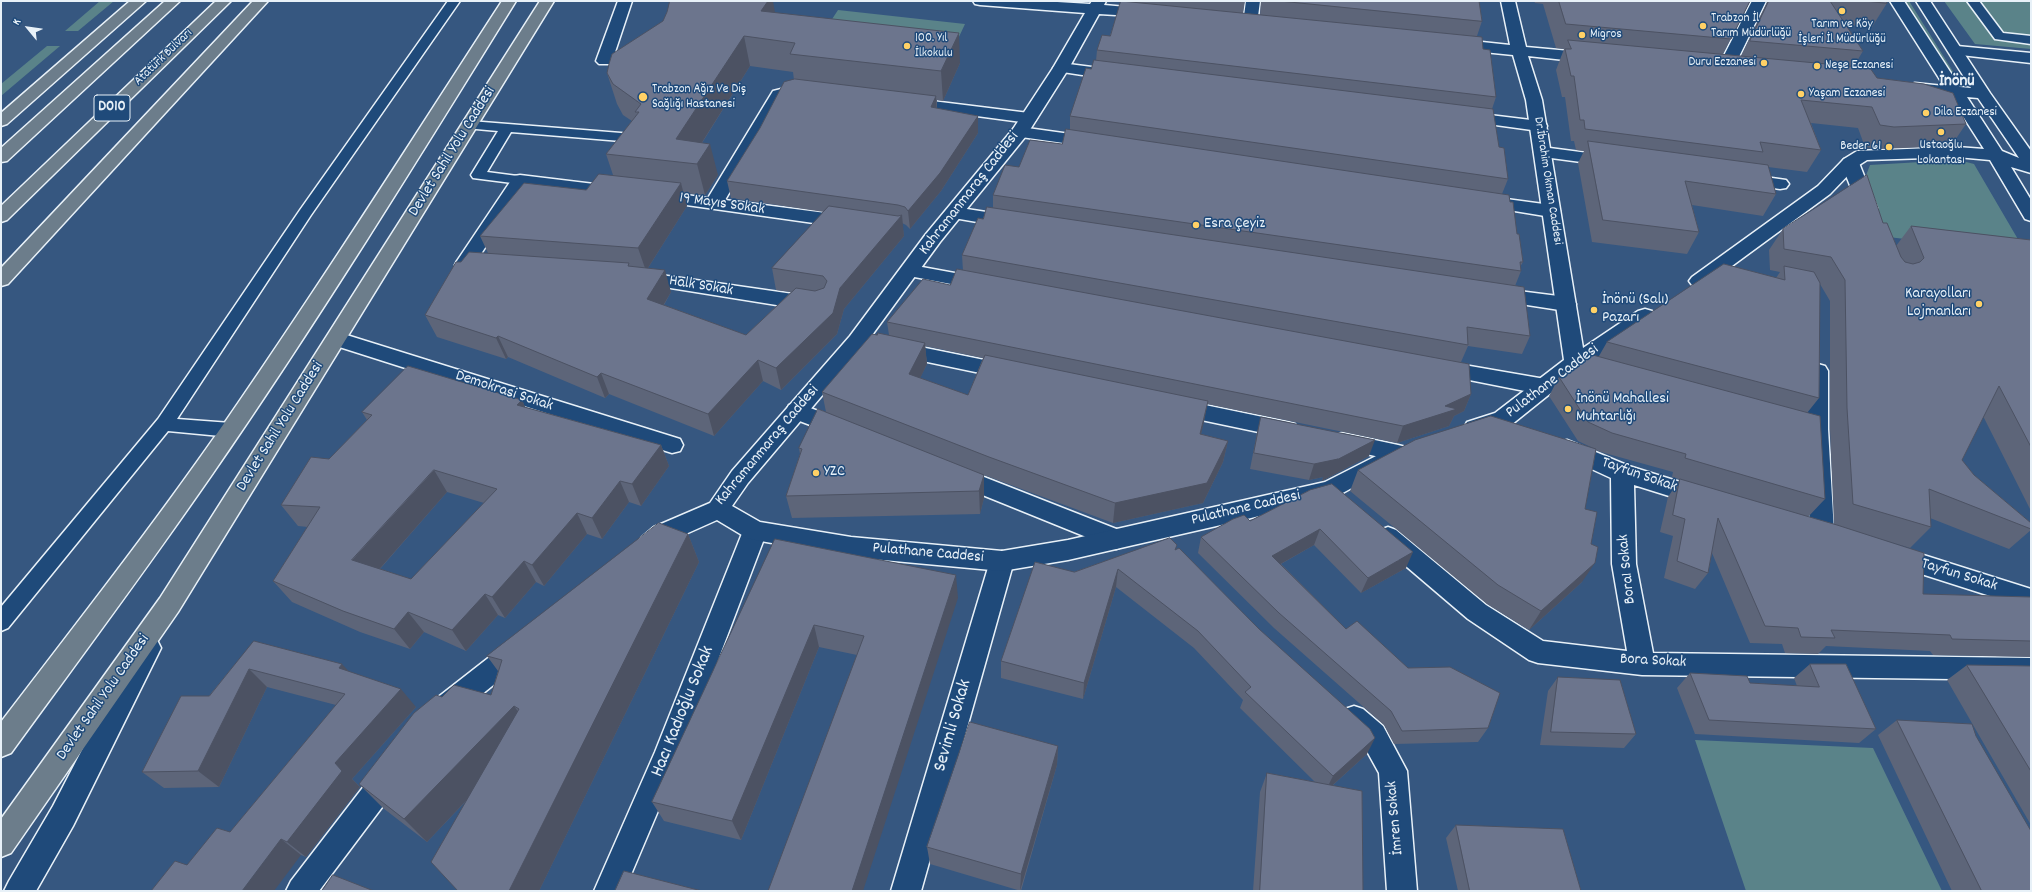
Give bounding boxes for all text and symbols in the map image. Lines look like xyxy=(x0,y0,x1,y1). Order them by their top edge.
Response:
marker: Tarım ve Köy İşleri İl Müdürlüğü xyxy=(1837,6,1847,16)
north arrow xyxy=(8,8,48,48)
place label: Trabzon İl Tarım Müdürlüğü xyxy=(1711,11,1791,42)
text: K xyxy=(9,16,26,28)
place label: Tarım ve Köy İşleri İl Müdürlüğü xyxy=(1798,17,1886,48)
marker: Trabzon İl Tarım Müdürlüğü xyxy=(1698,21,1708,31)
street label: Atatürk Bulvarı xyxy=(132,26,196,90)
place label: Migros xyxy=(1590,27,1622,43)
marker: Migros xyxy=(1577,30,1587,40)
place label: 100. Yıl İlkokulu xyxy=(915,31,952,62)
marker: 100. Yıl İlkokulu xyxy=(902,41,912,51)
place label: Duru Eczanesi xyxy=(1689,55,1756,71)
marker: Duru Eczanesi xyxy=(1759,58,1769,68)
place label: Neşe Eczanesi xyxy=(1825,58,1893,74)
marker: Neşe Eczanesi xyxy=(1812,61,1822,71)
district label: İnönü xyxy=(1939,73,1975,93)
place label: Trabzon Ağız Ve Diş Sağlığı Hastanesi xyxy=(652,82,746,113)
street label: Devlet Sahil Yolu Caddesi xyxy=(405,84,501,220)
place label: Yaşam Eczanesi xyxy=(1809,86,1885,102)
marker: Yaşam Eczanesi xyxy=(1796,89,1806,99)
marker: Trabzon Ağız Ve Diş Sağlığı Hastanesi xyxy=(637,91,649,103)
road number: D010 xyxy=(94,95,130,121)
place label: Dila Eczanesi xyxy=(1934,105,1997,121)
marker: Dila Eczanesi xyxy=(1921,108,1931,118)
street label: Dr.İbrahim Okman Caddesi xyxy=(1529,116,1565,246)
marker: Ustaoğlu Lokantası xyxy=(1936,127,1946,137)
street label: Kahramanmaraş Caddesi xyxy=(916,129,1024,259)
place label: Ustaoğlu Lokantası xyxy=(1917,138,1965,169)
place label: Beder 61 xyxy=(1840,139,1881,155)
marker: Beder 61 xyxy=(1884,142,1894,152)
street label: 19 Mayıs Sokak xyxy=(678,190,766,220)
place label: Esra Çeyiz xyxy=(1204,215,1265,235)
marker: Esra Çeyiz xyxy=(1191,220,1201,230)
street label: Halk Sokak xyxy=(668,272,734,302)
place label: Karayolları Lojmanları xyxy=(1905,285,1971,323)
place label: İnönü (Salı) Pazarı xyxy=(1602,291,1668,329)
marker: Karayolları Lojmanları xyxy=(1974,299,1984,309)
marker: İnönü (Salı) Pazarı xyxy=(1589,305,1599,315)
street label: Pulathane Caddesi xyxy=(1503,341,1603,423)
street label: Devlet Sahil Yolu Caddesi xyxy=(233,359,329,495)
street label: Demokrasi Sokak xyxy=(453,367,555,417)
street label: Kahramanmaraş Caddesi xyxy=(712,382,824,510)
place label: İnönü Mahallesi Muhtarlığı xyxy=(1576,390,1669,428)
marker: İnönü Mahallesi Muhtarlığı xyxy=(1563,404,1573,414)
street label: Tayfun Sokak xyxy=(1599,454,1679,498)
place label: YZC xyxy=(824,463,845,483)
marker: YZC xyxy=(811,468,821,478)
street label: Pulathane Caddesi xyxy=(1190,487,1302,531)
street label: Bora1 Sokak xyxy=(1615,533,1641,605)
street label: Pulathane Caddesi xyxy=(872,540,984,568)
street label: Tayfun Sokak xyxy=(1919,555,1999,597)
street label: Devlet Sahil Yolu Caddesi xyxy=(53,631,155,765)
street label: Hacı Kadıoğlu Sokak xyxy=(647,643,721,781)
street label: Bora Sokak xyxy=(1619,651,1687,673)
street label: Sevimli Sokak xyxy=(930,677,978,775)
street label: İmren Sokak xyxy=(1383,780,1409,856)

